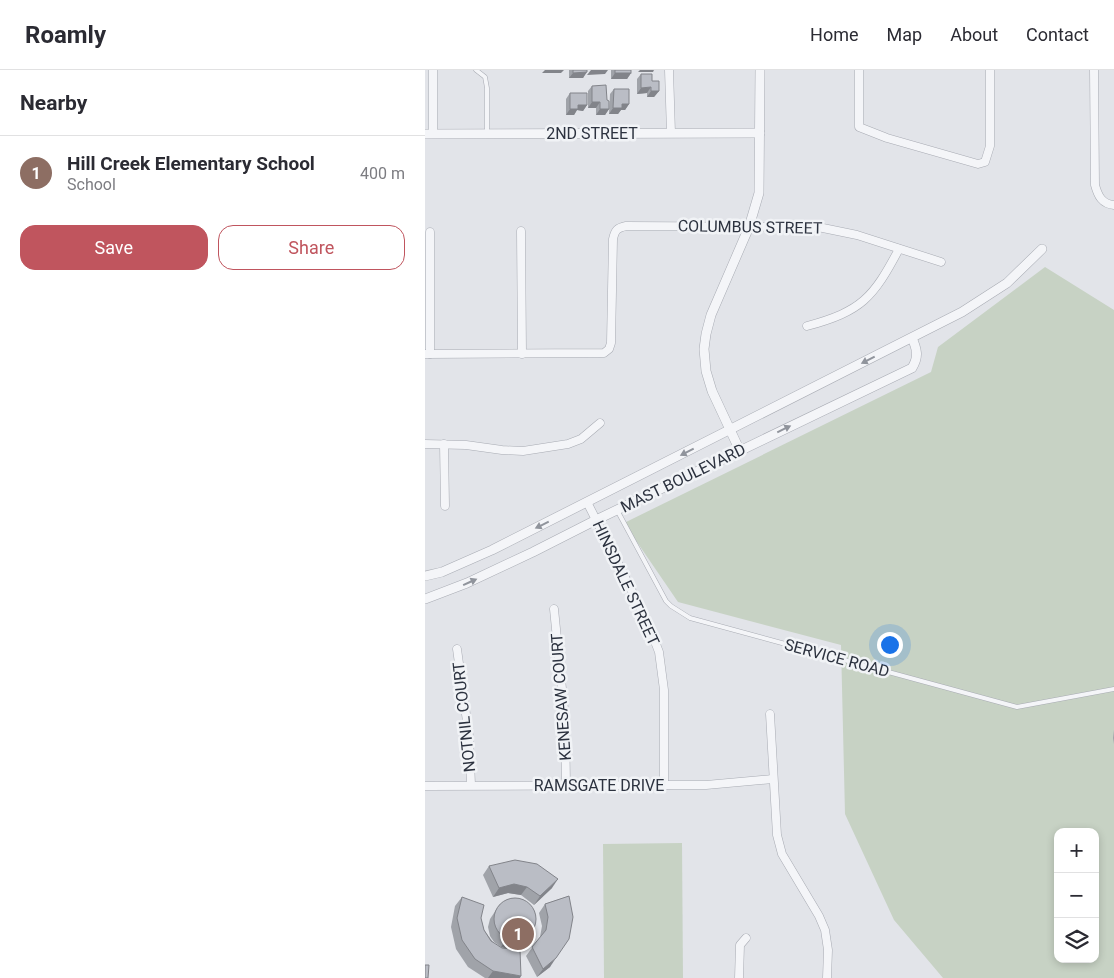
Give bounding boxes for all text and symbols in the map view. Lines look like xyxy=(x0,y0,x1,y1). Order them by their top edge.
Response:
text: Roamly xyxy=(25,21,106,49)
text: Home xyxy=(810,24,859,45)
text: Map xyxy=(887,24,922,45)
text: About xyxy=(950,24,998,45)
text: Contact xyxy=(1026,24,1089,45)
text: Nearby xyxy=(20,91,87,115)
street label: 2ND STREET xyxy=(546,124,638,143)
text: Hill Creek Elementary School xyxy=(67,152,315,175)
text: 1 xyxy=(31,164,41,183)
text: 400 m xyxy=(360,164,405,183)
text: School xyxy=(67,175,116,194)
street label: COLUMBUS STREET xyxy=(678,216,823,238)
button: Save xyxy=(20,225,208,270)
button: Share xyxy=(218,225,405,270)
one-way arrow xyxy=(861,356,876,364)
one-way arrow xyxy=(777,425,791,433)
street label: MAST BOULEVARD xyxy=(617,439,749,517)
one-way arrow xyxy=(680,448,694,456)
street label: HINSDALE STREET xyxy=(589,517,664,649)
one-way arrow xyxy=(535,521,549,529)
one-way arrow xyxy=(463,577,478,586)
street label: KENESAW COURT xyxy=(547,632,575,761)
your location xyxy=(877,632,903,658)
street label: SERVICE ROAD xyxy=(782,635,892,681)
street label: NOTNIL COURT xyxy=(449,661,479,773)
street label: RAMSGATE DRIVE xyxy=(534,776,664,795)
map controls xyxy=(1054,828,1099,963)
button: + xyxy=(1054,828,1099,873)
button: − xyxy=(1054,873,1099,918)
pin: 1 xyxy=(502,915,534,953)
button: layers xyxy=(1054,918,1099,963)

